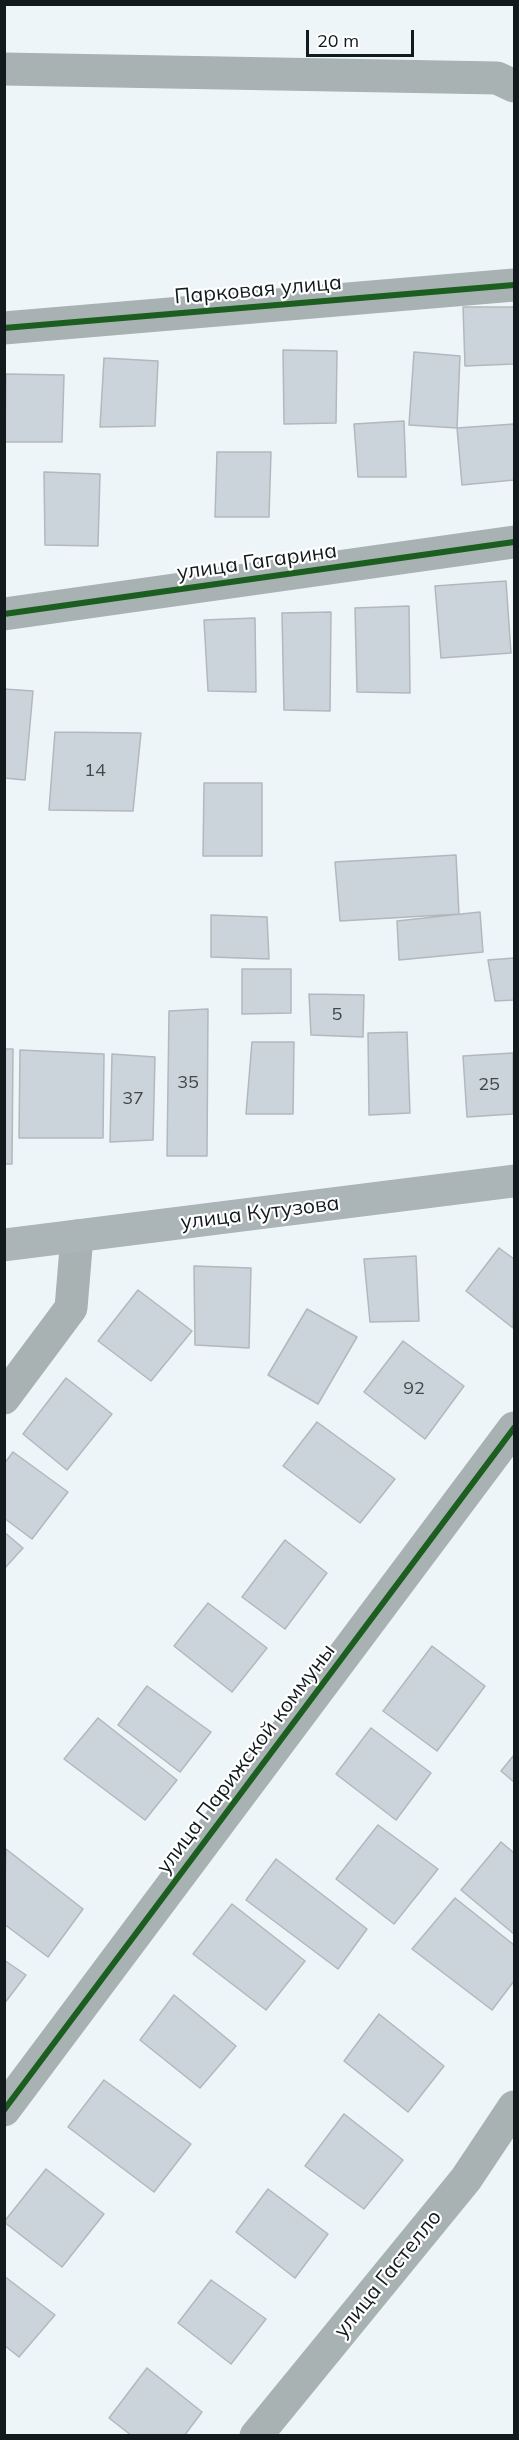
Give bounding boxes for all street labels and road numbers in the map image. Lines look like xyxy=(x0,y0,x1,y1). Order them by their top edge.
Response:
street label: Парковая улица xyxy=(173,270,343,310)
street label: улица Гагарина xyxy=(175,538,339,586)
street label: улица Кутузова xyxy=(179,1191,341,1235)
street label: улица Парижской коммуны xyxy=(151,1639,341,1879)
street label: улица Гастелло xyxy=(329,2205,447,2343)

